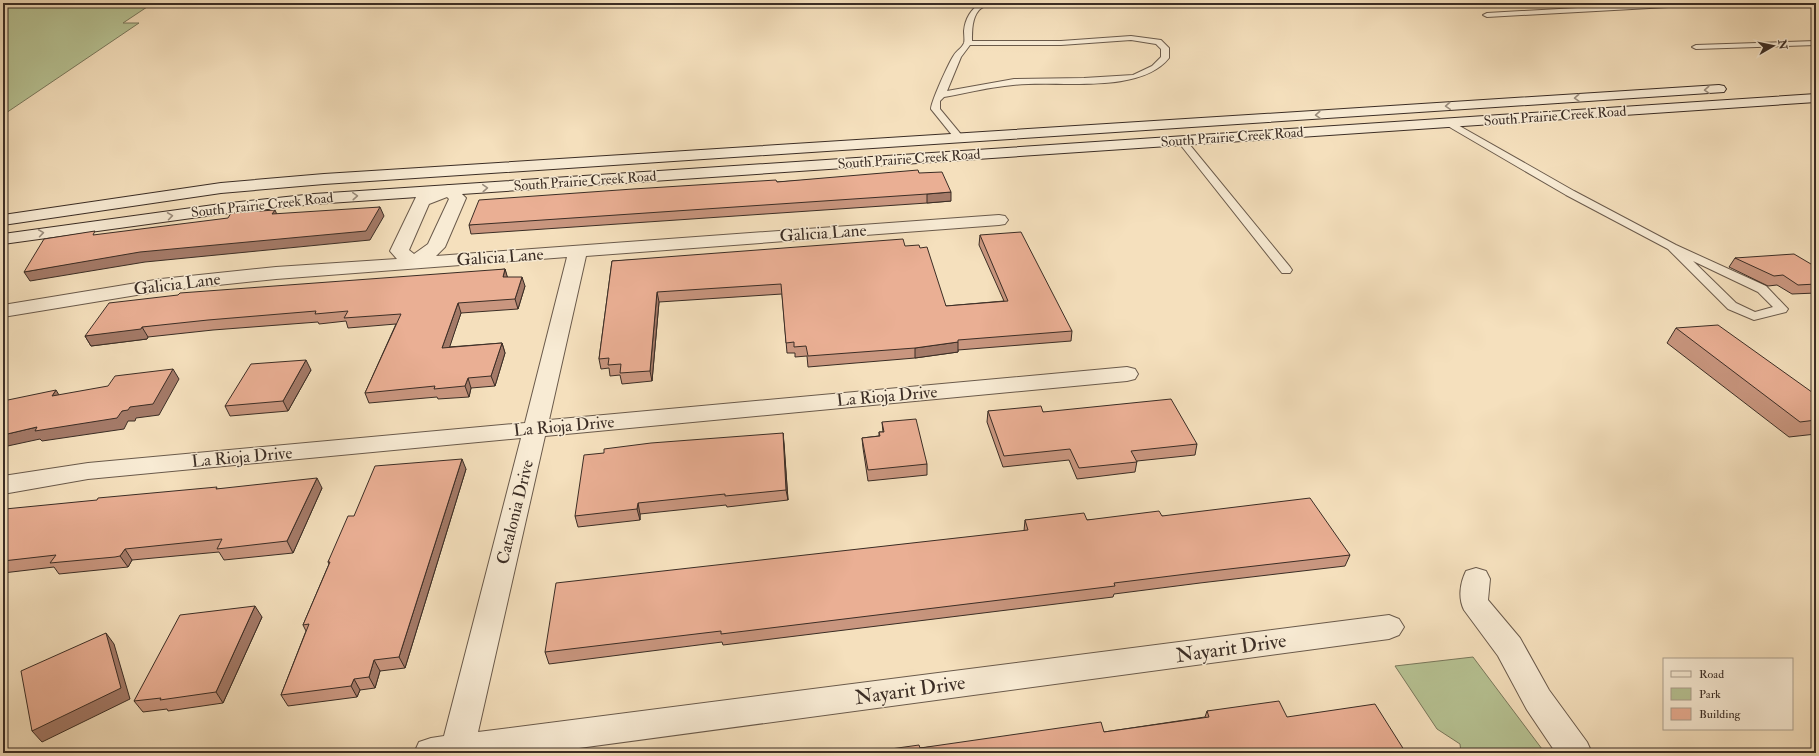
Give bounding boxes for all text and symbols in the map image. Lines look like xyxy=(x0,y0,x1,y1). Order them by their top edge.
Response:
north arrow xyxy=(1753,26,1793,66)
text: N xyxy=(1775,38,1790,52)
one-way arrow xyxy=(1704,85,1710,94)
one-way arrow xyxy=(1574,94,1581,103)
one-way arrow xyxy=(1445,102,1451,111)
street label: South Prairie Creek Road xyxy=(1483,103,1627,129)
one-way arrow xyxy=(1315,110,1321,119)
street label: South Prairie Creek Road xyxy=(1160,124,1304,150)
street label: South Prairie Creek Road xyxy=(837,146,981,172)
street label: South Prairie Creek Road xyxy=(513,168,657,194)
one-way arrow xyxy=(482,183,488,192)
street label: South Prairie Creek Road xyxy=(190,189,334,221)
one-way arrow xyxy=(352,192,358,201)
one-way arrow xyxy=(167,211,173,220)
street label: Galicia Lane xyxy=(779,219,867,247)
one-way arrow xyxy=(38,229,45,238)
street label: Galicia Lane xyxy=(456,243,544,271)
street label: Galicia Lane xyxy=(132,268,222,300)
street label: La Rioja Drive xyxy=(836,381,938,411)
street label: La Rioja Drive xyxy=(513,411,615,441)
street label: La Rioja Drive xyxy=(191,442,293,472)
street label: Catalonia Drive xyxy=(492,457,538,567)
street label: Nayarit Drive xyxy=(1174,628,1288,668)
legend xyxy=(1663,658,1793,730)
text: Road xyxy=(1699,667,1724,682)
street label: Nayarit Drive xyxy=(853,670,967,710)
text: Park xyxy=(1699,687,1721,702)
text: Building xyxy=(1699,707,1742,722)

